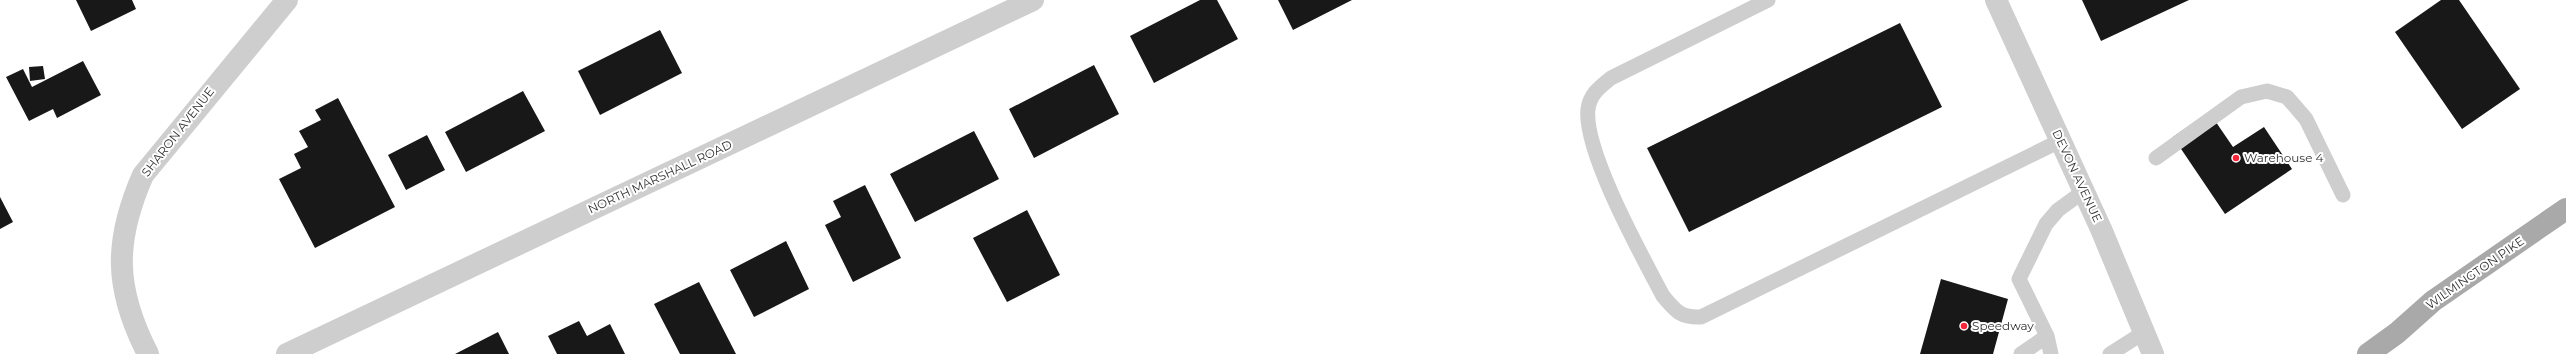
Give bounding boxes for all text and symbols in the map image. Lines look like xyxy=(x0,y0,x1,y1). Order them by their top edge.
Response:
street label: SHARON AVENUE xyxy=(138,84,217,179)
street label: DEVON AVENUE xyxy=(2049,127,2106,225)
street label: NORTH MARSHALL ROAD xyxy=(585,137,734,217)
place label: Warehouse 4 xyxy=(2244,150,2324,165)
marker: Warehouse 4 xyxy=(2231,153,2241,163)
street label: WILMINGTON PIKE xyxy=(2423,233,2527,312)
place label: Speedway xyxy=(1972,318,2034,333)
marker: Speedway xyxy=(1959,321,1969,331)

